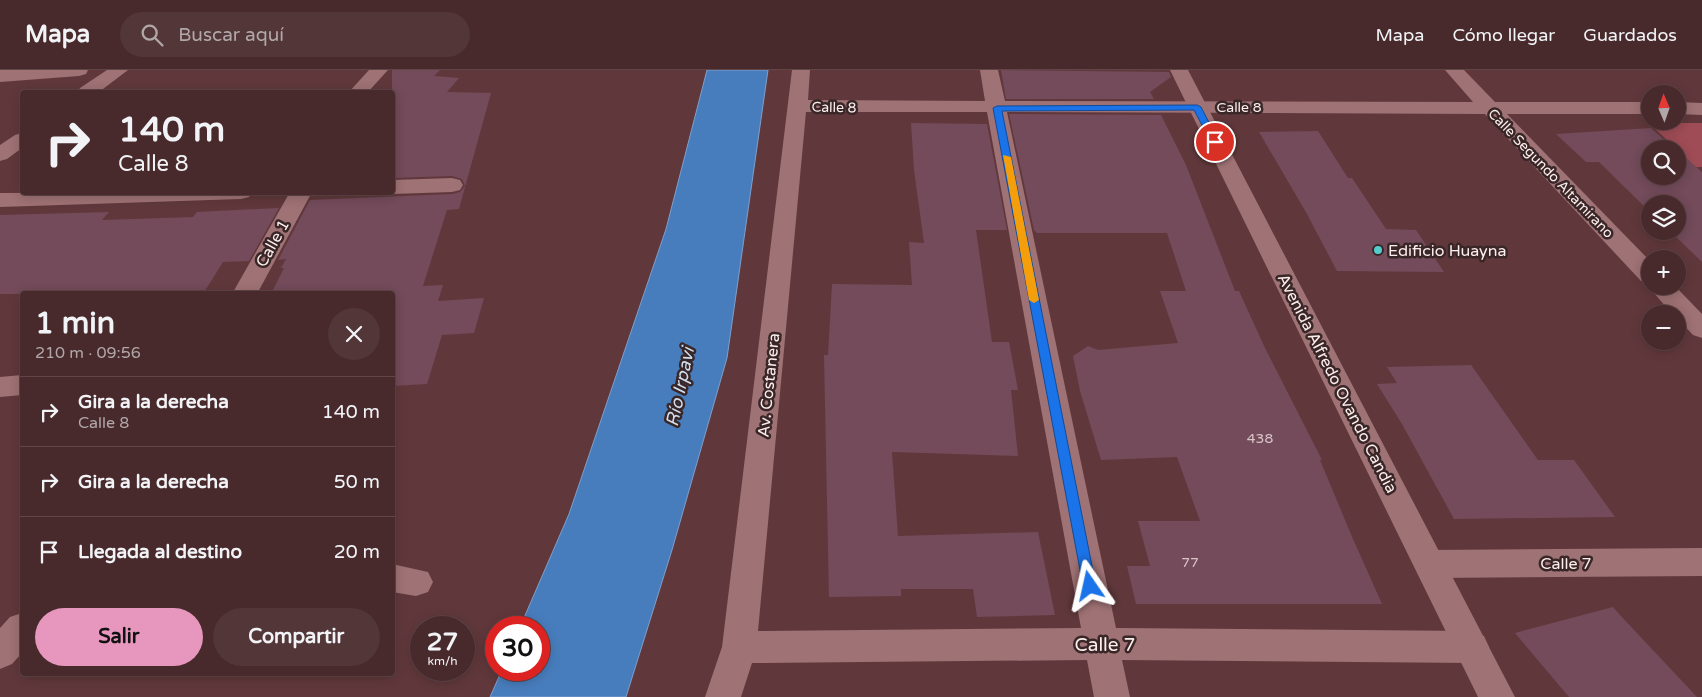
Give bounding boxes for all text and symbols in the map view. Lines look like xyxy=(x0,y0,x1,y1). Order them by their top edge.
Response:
search box xyxy=(120,12,470,57)
text: Mapa xyxy=(25,20,90,49)
icon: search xyxy=(138,21,166,49)
text: Buscar aquí xyxy=(178,24,284,46)
text: Mapa xyxy=(1375,24,1424,46)
text: Cómo llegar xyxy=(1452,24,1555,46)
text: Guardados xyxy=(1583,24,1677,46)
north arrow xyxy=(1641,85,1686,130)
map controls xyxy=(1641,85,1686,350)
street label: Calle 8 xyxy=(811,99,857,116)
street label: Calle 8 xyxy=(1217,99,1262,116)
street label: Calle Segundo Altamirano xyxy=(1484,105,1617,242)
text: 140 m xyxy=(118,109,225,151)
icon: right xyxy=(35,110,100,175)
pin xyxy=(1194,121,1236,163)
icon: arrive xyxy=(1201,128,1229,156)
button: search xyxy=(1641,140,1686,185)
text: Calle 8 xyxy=(118,151,189,177)
button: layers xyxy=(1641,195,1686,240)
street label: Calle 1 xyxy=(252,216,294,271)
place label: Edificio Huayna xyxy=(1388,241,1506,261)
marker: Edificio Huayna xyxy=(1372,244,1384,256)
button: + xyxy=(1641,250,1686,295)
street label: Avenida Alfredo Ovando Candia xyxy=(1273,270,1401,497)
text: 1 min xyxy=(35,305,115,342)
button: − xyxy=(1641,305,1686,350)
button: close xyxy=(328,308,380,360)
street label: Av. Costanera xyxy=(754,332,784,438)
text: 210 m · 09:56 xyxy=(35,343,141,363)
water label: Río Irpavi xyxy=(661,343,700,428)
text: Gira a la derecha xyxy=(78,391,229,413)
icon: right xyxy=(35,398,63,426)
text: 140 m xyxy=(322,401,380,423)
text: Calle 8 xyxy=(78,413,129,433)
house number: 438 xyxy=(1247,430,1273,447)
icon: right xyxy=(35,468,63,496)
text: Gira a la derecha xyxy=(78,471,229,493)
text: 50 m xyxy=(334,471,380,493)
icon: arrive xyxy=(35,538,63,566)
text: Llegada al destino xyxy=(78,541,242,563)
text: 20 m xyxy=(334,541,380,563)
house number: 77 xyxy=(1181,554,1199,571)
street label: Calle 7 xyxy=(1540,554,1592,574)
position arrow xyxy=(1063,559,1115,611)
button: Salir xyxy=(35,608,203,666)
button: Compartir xyxy=(213,608,380,666)
speed limit sign: 30 xyxy=(485,616,550,681)
text: 27 xyxy=(427,627,458,657)
street label: Calle 7 xyxy=(1075,634,1135,656)
text: km/h xyxy=(427,654,458,668)

